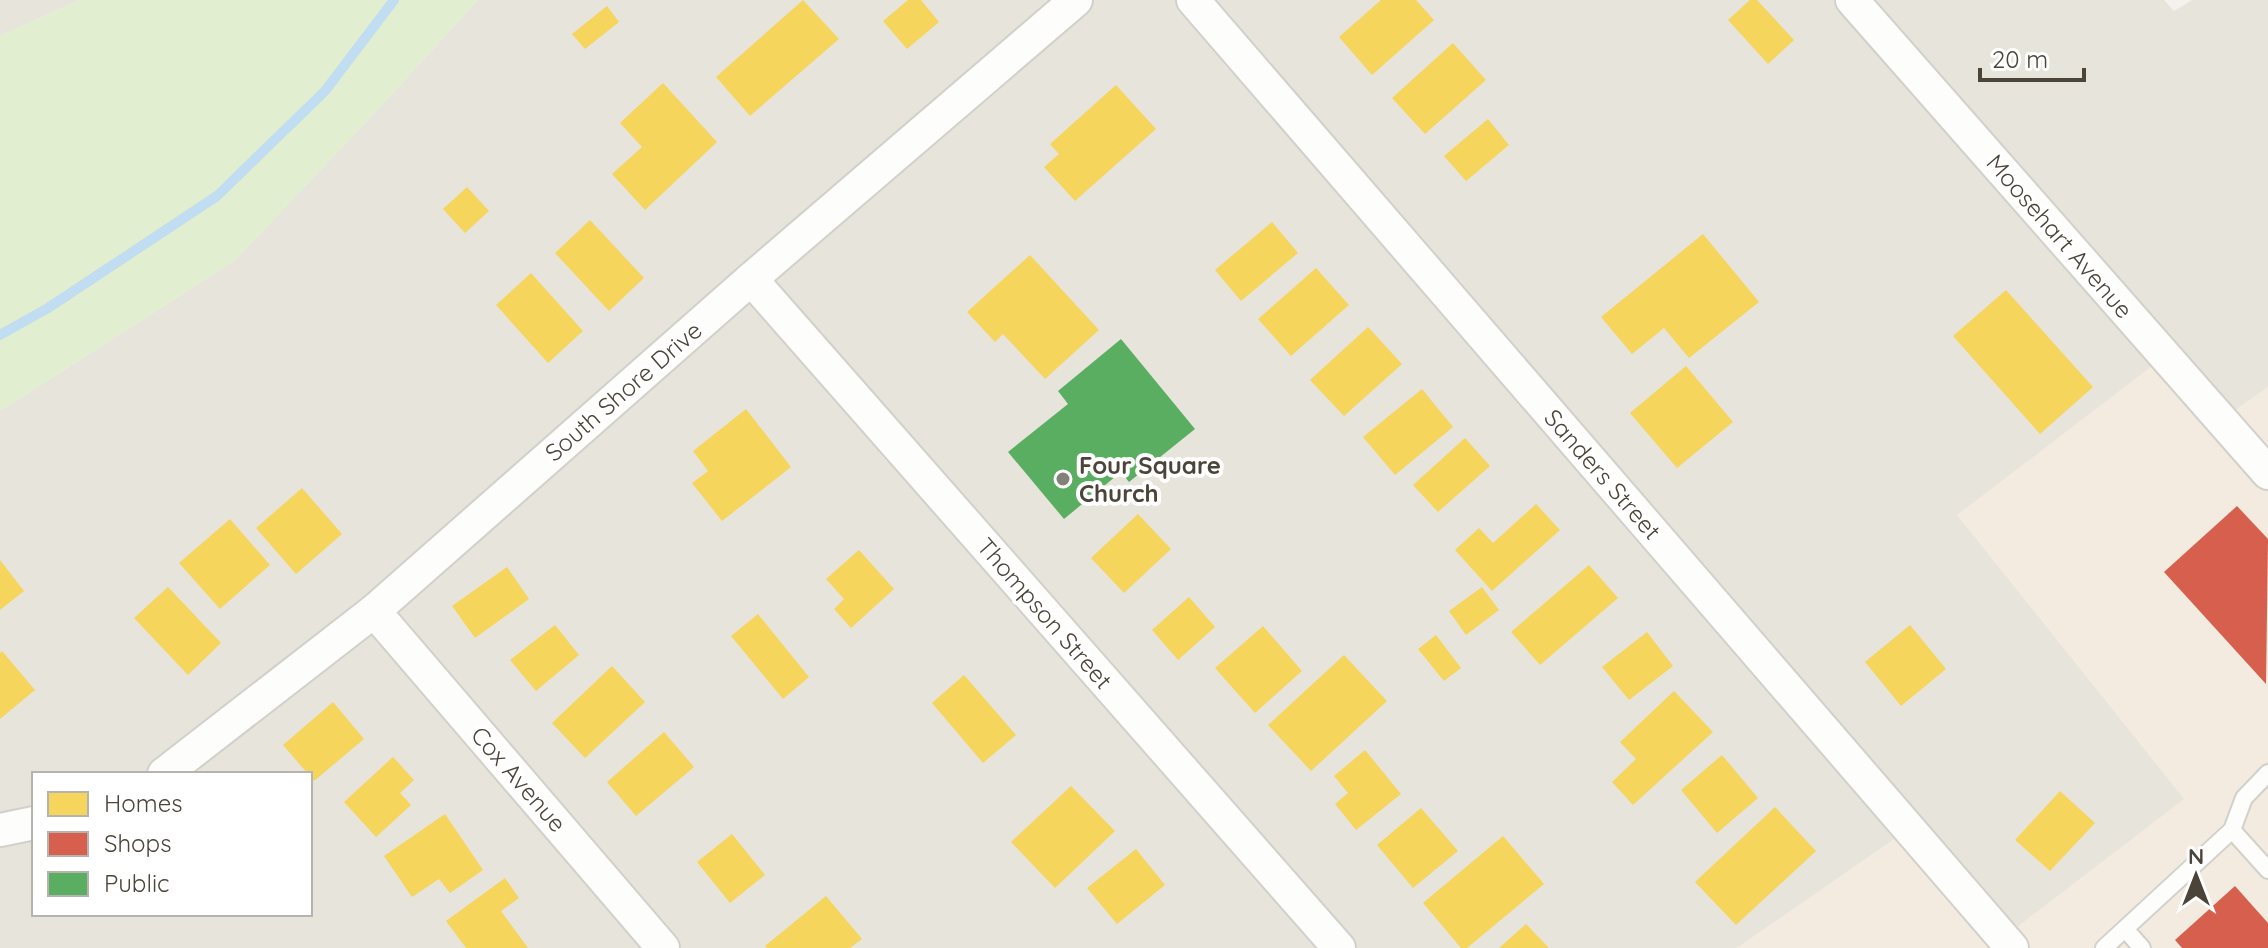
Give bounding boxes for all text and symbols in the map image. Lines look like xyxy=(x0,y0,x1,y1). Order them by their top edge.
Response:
scale bar xyxy=(1980,32,2084,82)
text: 20 m xyxy=(1992,44,2048,74)
street label: Moosehart Avenue xyxy=(1981,148,2139,324)
street label: South Shore Drive xyxy=(538,315,708,467)
street label: Sanders Street xyxy=(1538,403,1668,545)
place label: Four Square Church xyxy=(1079,450,1221,508)
marker: Four Square Church xyxy=(1054,470,1072,488)
street label: Thompson Street xyxy=(971,531,1119,695)
street label: Cox Avenue xyxy=(465,720,573,838)
legend xyxy=(32,772,312,916)
text: Homes xyxy=(104,788,182,818)
text: Shops xyxy=(104,828,171,858)
north arrow xyxy=(2156,836,2236,916)
text: N xyxy=(2188,842,2204,870)
text: Public xyxy=(104,868,169,898)

